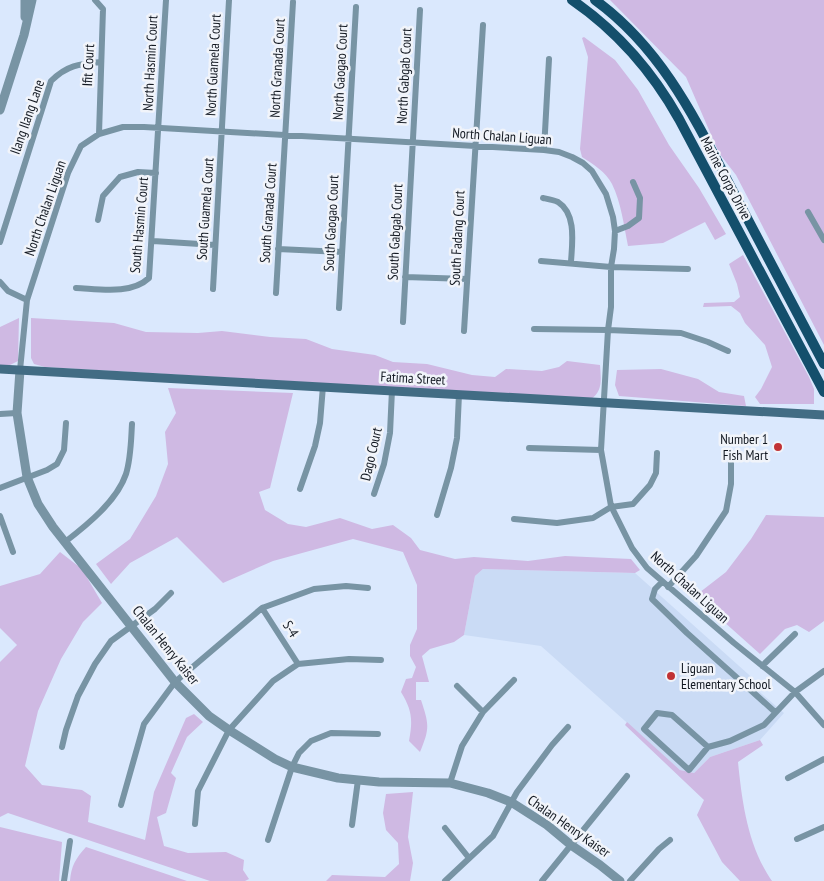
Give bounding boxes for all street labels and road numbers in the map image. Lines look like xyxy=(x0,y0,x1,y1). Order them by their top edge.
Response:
street label: North Guamela Court xyxy=(201,13,225,116)
street label: North Hasmin Court xyxy=(139,14,162,111)
street label: North Granada Court xyxy=(265,18,289,118)
street label: North Gaogao Court xyxy=(328,23,352,120)
street label: North Gabgab Court xyxy=(392,27,416,124)
street label: Ifit Court xyxy=(78,43,98,87)
street label: Ilang Ilang Lane xyxy=(6,77,48,157)
street label: North Chalan Liguan xyxy=(452,124,552,148)
street label: Marine Corps Drive xyxy=(697,133,756,223)
street label: South Guamela Court xyxy=(192,157,218,261)
street label: North Chalan Liguan xyxy=(20,158,70,258)
street label: South Granada Court xyxy=(256,162,280,263)
street label: South Gaogao Court xyxy=(319,174,343,272)
street label: South Hasmin Court xyxy=(126,176,152,274)
street label: South Gabgab Court xyxy=(383,183,407,281)
street label: South Fadang Court xyxy=(446,190,468,286)
street label: Fatima Street xyxy=(380,367,446,389)
street label: Dago Court xyxy=(356,425,386,482)
street label: North Chalan Liguan xyxy=(647,547,733,627)
street label: Chalan Henry Kaiser xyxy=(129,602,204,688)
street label: S-4 xyxy=(279,617,303,641)
street label: Chalan Henry Kaiser xyxy=(524,791,614,861)

